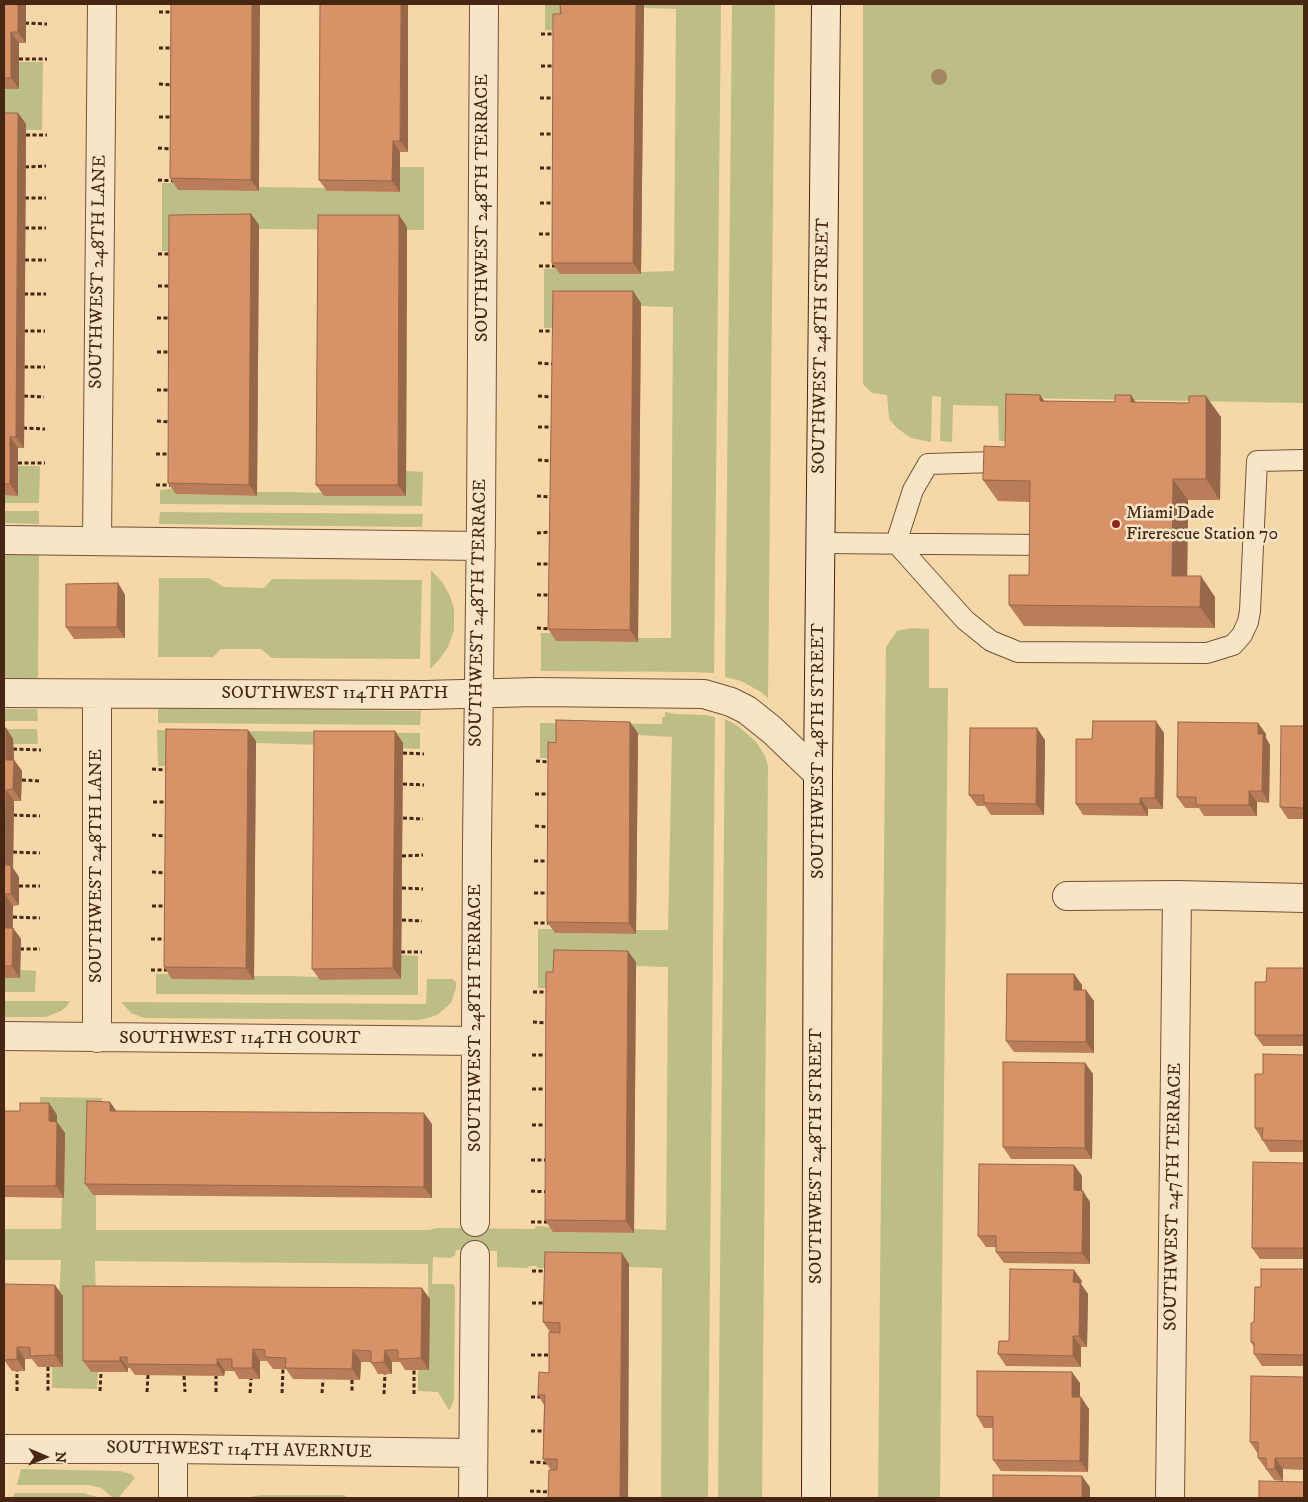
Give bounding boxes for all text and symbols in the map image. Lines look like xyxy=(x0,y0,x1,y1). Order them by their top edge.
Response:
street label: SOUTHWEST 248TH TERRACE xyxy=(472,74,494,342)
street label: SOUTHWEST 248TH LANE xyxy=(86,155,112,389)
street label: SOUTHWEST 248TH STREET xyxy=(809,218,835,474)
street label: SOUTHWEST 248TH TERRACE xyxy=(466,479,492,747)
place label: Miami Dade Firerescue Station 70 xyxy=(1126,503,1278,546)
marker: Miami Dade Firerescue Station 70 xyxy=(1110,518,1122,530)
street label: SOUTHWEST 248TH STREET xyxy=(808,623,830,879)
street label: SOUTHWEST 114TH PATH xyxy=(222,683,448,705)
street label: SOUTHWEST 248TH LANE xyxy=(86,749,108,983)
street label: SOUTHWEST 248TH TERRACE xyxy=(465,884,487,1152)
street label: SOUTHWEST 114TH COURT xyxy=(119,1028,361,1050)
street label: SOUTHWEST 248TH STREET xyxy=(806,1028,828,1284)
street label: SOUTHWEST 247TH TERRACE xyxy=(1161,1063,1187,1331)
north arrow xyxy=(20,1432,70,1482)
street label: SOUTHWEST 114TH AVERNUE xyxy=(106,1438,372,1464)
text: N xyxy=(51,1451,69,1463)

